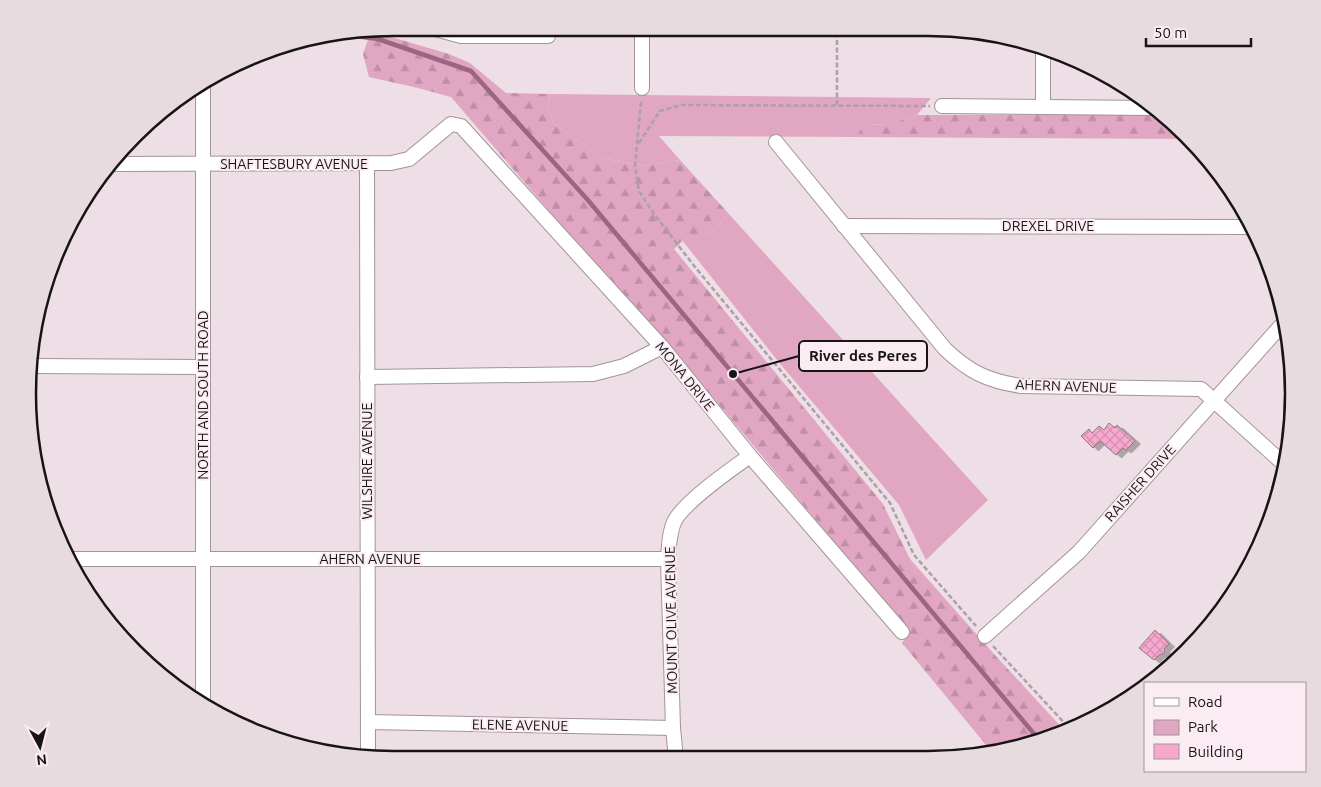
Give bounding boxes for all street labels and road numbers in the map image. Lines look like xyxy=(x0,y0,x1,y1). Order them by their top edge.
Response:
street label: SHAFTESBURY AVENUE xyxy=(220,156,368,172)
street label: DREXEL DRIVE xyxy=(1002,218,1094,234)
street label: NORTH AND SOUTH ROAD xyxy=(195,310,211,480)
street label: MONA DRIVE xyxy=(652,338,718,414)
street label: AHERN AVENUE xyxy=(1015,376,1117,396)
street label: WILSHIRE AVENUE xyxy=(359,402,375,519)
street label: RAISHER DRIVE xyxy=(1101,441,1179,525)
street label: MOUNT OLIVE AVENUE xyxy=(662,546,680,694)
street label: AHERN AVENUE xyxy=(319,551,421,567)
street label: ELENE AVENUE xyxy=(472,716,568,734)

